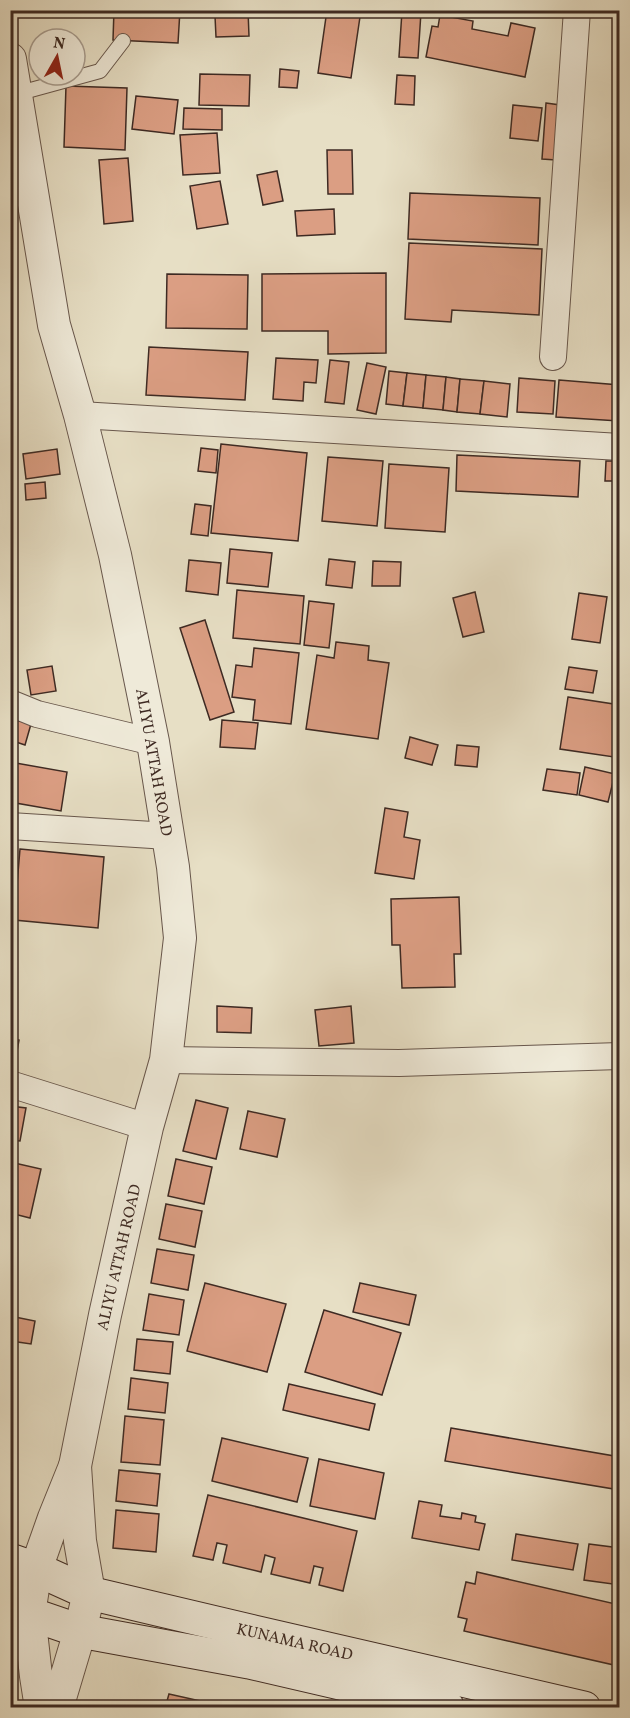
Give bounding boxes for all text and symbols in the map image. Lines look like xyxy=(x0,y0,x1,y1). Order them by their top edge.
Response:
north arrow xyxy=(27,27,87,87)
text: N xyxy=(52,32,67,56)
street label: ALIYU ATTAH ROAD xyxy=(129,687,177,838)
street label: ALIYU ATTAH ROAD xyxy=(92,1182,148,1333)
street label: KUNAMA ROAD xyxy=(234,1619,355,1667)

